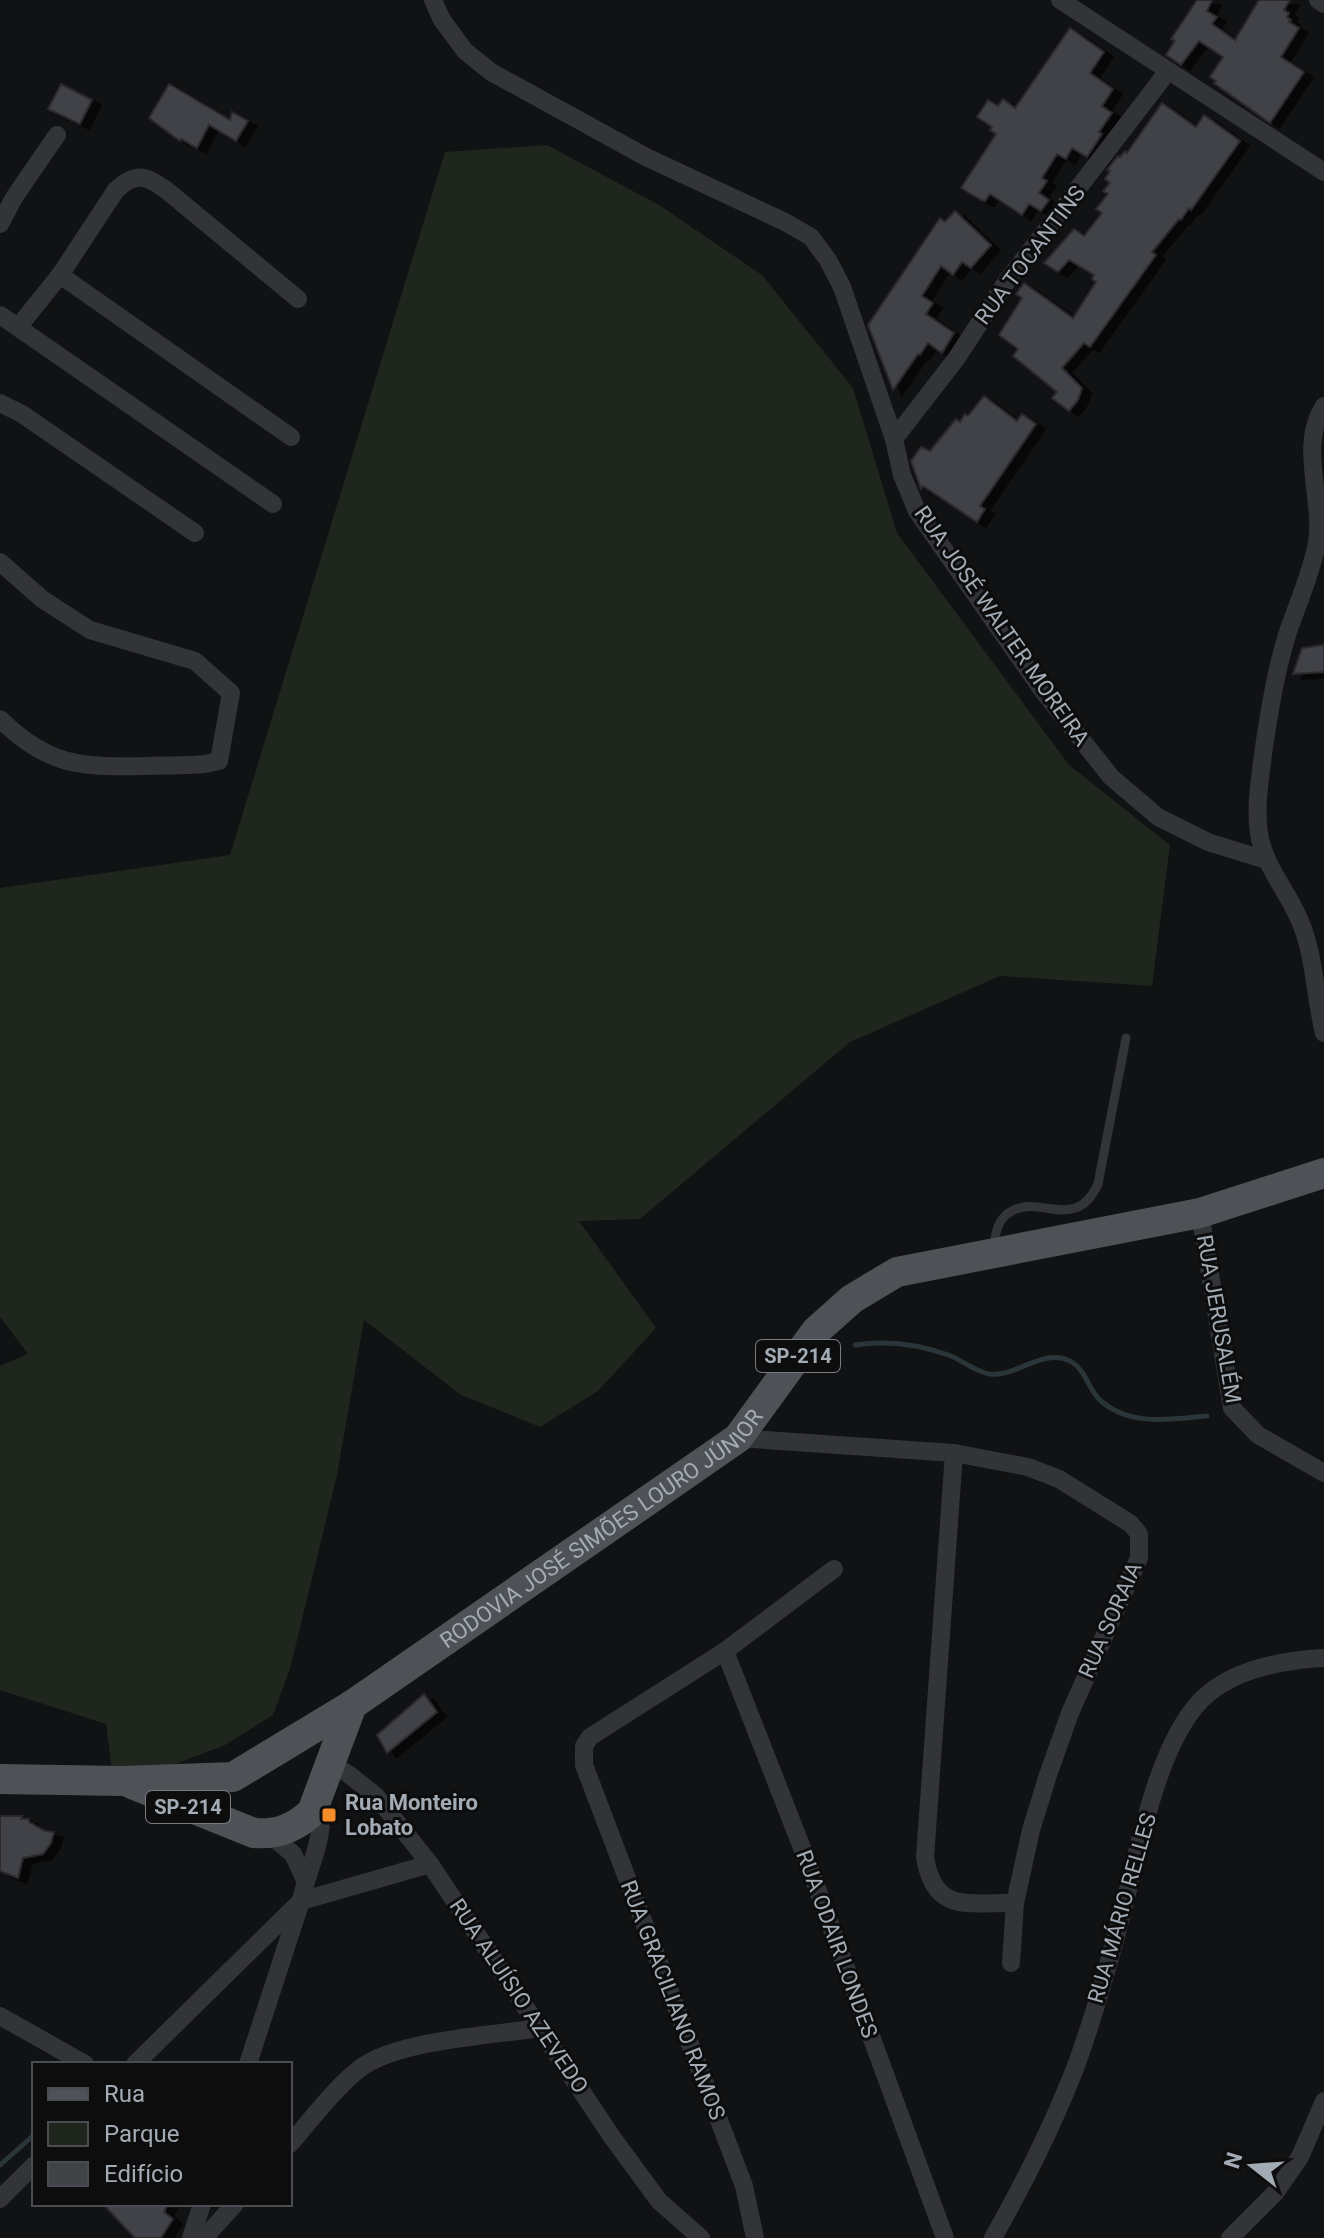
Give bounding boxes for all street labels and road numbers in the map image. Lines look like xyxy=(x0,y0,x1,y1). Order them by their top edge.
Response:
street label: RUA TOCANTINS xyxy=(970,181,1090,329)
street label: RUA JOSÉ WALTER MOREIRA xyxy=(909,501,1095,751)
street label: RUA JERUSALÉM xyxy=(1192,1233,1246,1405)
road number: SP-214 xyxy=(756,1340,840,1372)
street label: RODOVIA JOSÉ SIMÕES LOURO JÚNIOR xyxy=(435,1404,768,1653)
street label: RUA SORAIA xyxy=(1073,1558,1147,1682)
road number: SP-214 xyxy=(146,1791,230,1823)
street label: RUA MÁRIO RELLES xyxy=(1083,1810,1161,2006)
street label: RUA ODAIR LONDES xyxy=(791,1847,883,2041)
street label: RUA GRACILIANO RAMOS xyxy=(616,1877,730,2123)
street label: RUA ALUÍSIO AZEVEDO xyxy=(445,1894,593,2098)

